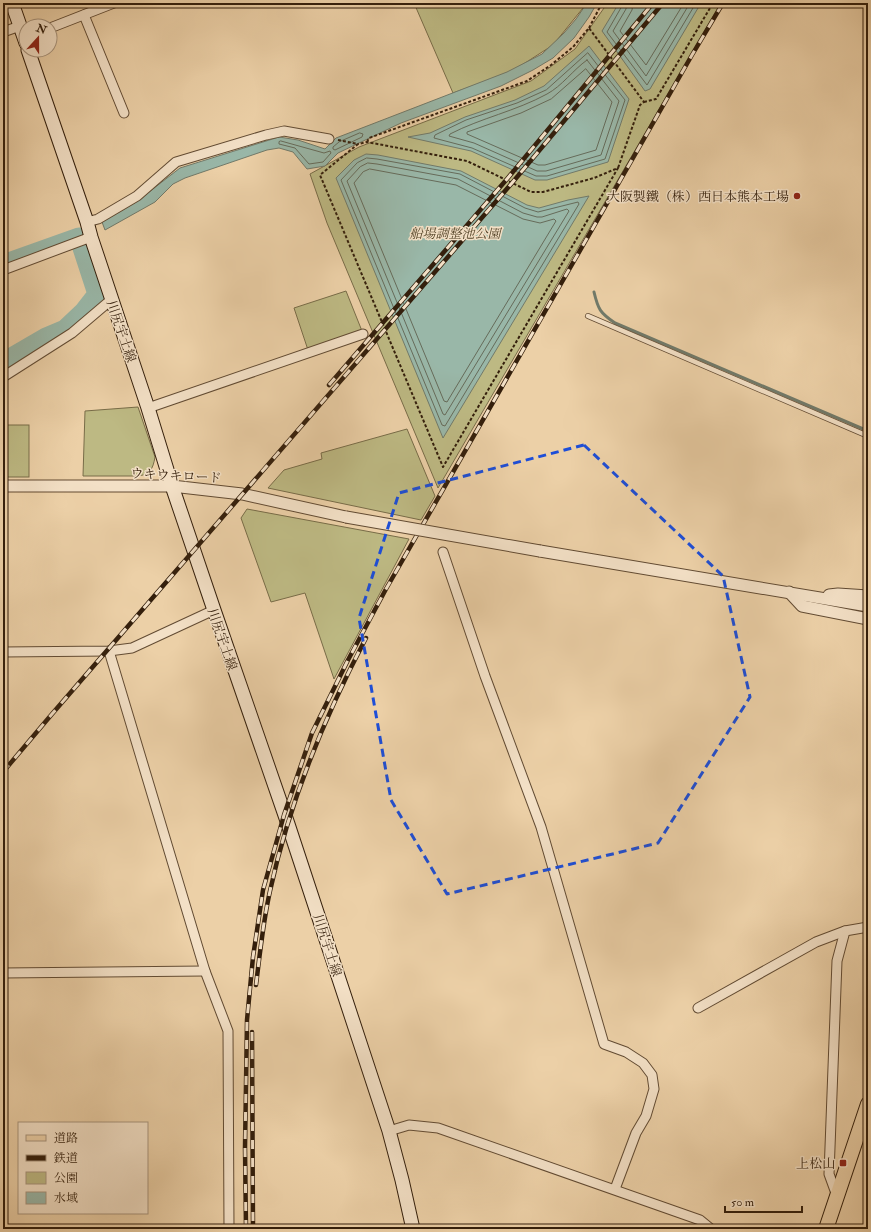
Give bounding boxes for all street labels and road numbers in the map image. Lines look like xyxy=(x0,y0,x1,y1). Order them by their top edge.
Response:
street label: 川尻宇土線 xyxy=(103,298,139,365)
street label: ウキウキロード xyxy=(130,466,222,486)
street label: 川尻宇土線 xyxy=(204,606,240,673)
street label: 川尻宇土線 xyxy=(309,912,345,979)

